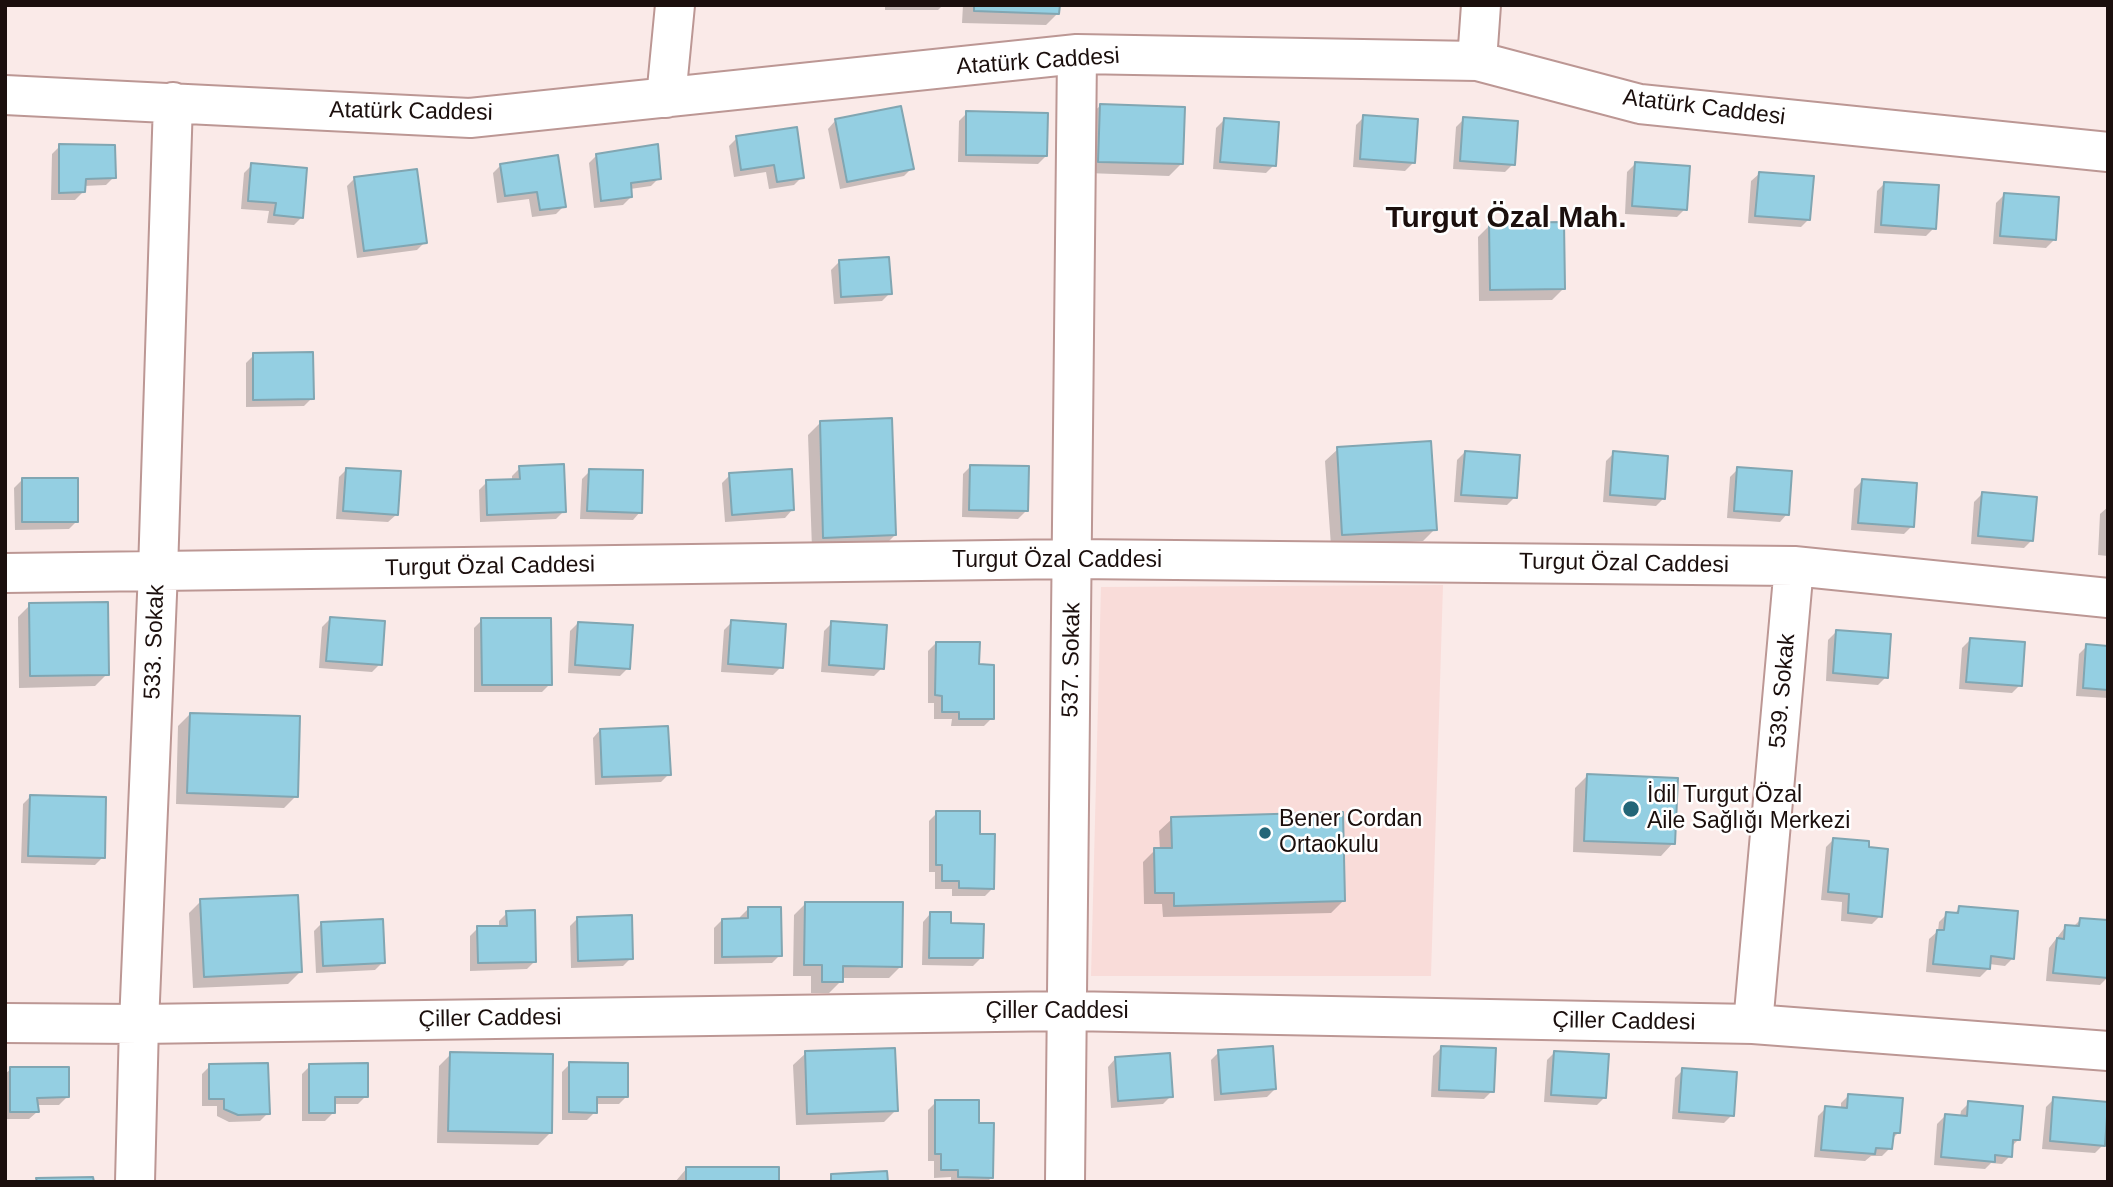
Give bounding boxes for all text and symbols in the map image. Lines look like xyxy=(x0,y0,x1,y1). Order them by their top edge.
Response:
street label: Atatürk Caddesi xyxy=(955,43,1121,81)
street label: Atatürk Caddesi xyxy=(1621,84,1787,132)
street label: Atatürk Caddesi xyxy=(329,97,493,127)
district label: Turgut Özal Mah. xyxy=(1385,201,1627,237)
street label: Turgut Özal Caddesi xyxy=(952,547,1162,575)
street label: Turgut Özal Caddesi xyxy=(1519,548,1729,580)
street label: Turgut Özal Caddesi xyxy=(385,551,595,583)
street label: 533. Sokak xyxy=(139,584,171,700)
street label: 537. Sokak xyxy=(1057,602,1087,718)
street label: 539. Sokak xyxy=(1764,632,1802,750)
place label: İdil Turgut Özal Aile Sağlığı Merkezi xyxy=(1647,782,1850,836)
marker: İdil Turgut Özal Aile Sağlığı Merkezi xyxy=(1621,799,1641,819)
place label: Bener Cordan Ortaokulu xyxy=(1279,806,1422,860)
marker: Bener Cordan Ortaokulu xyxy=(1257,825,1273,841)
street label: Çiller Caddesi xyxy=(985,998,1129,1026)
street label: Çiller Caddesi xyxy=(418,1004,562,1034)
street label: Çiller Caddesi xyxy=(1552,1007,1696,1037)

